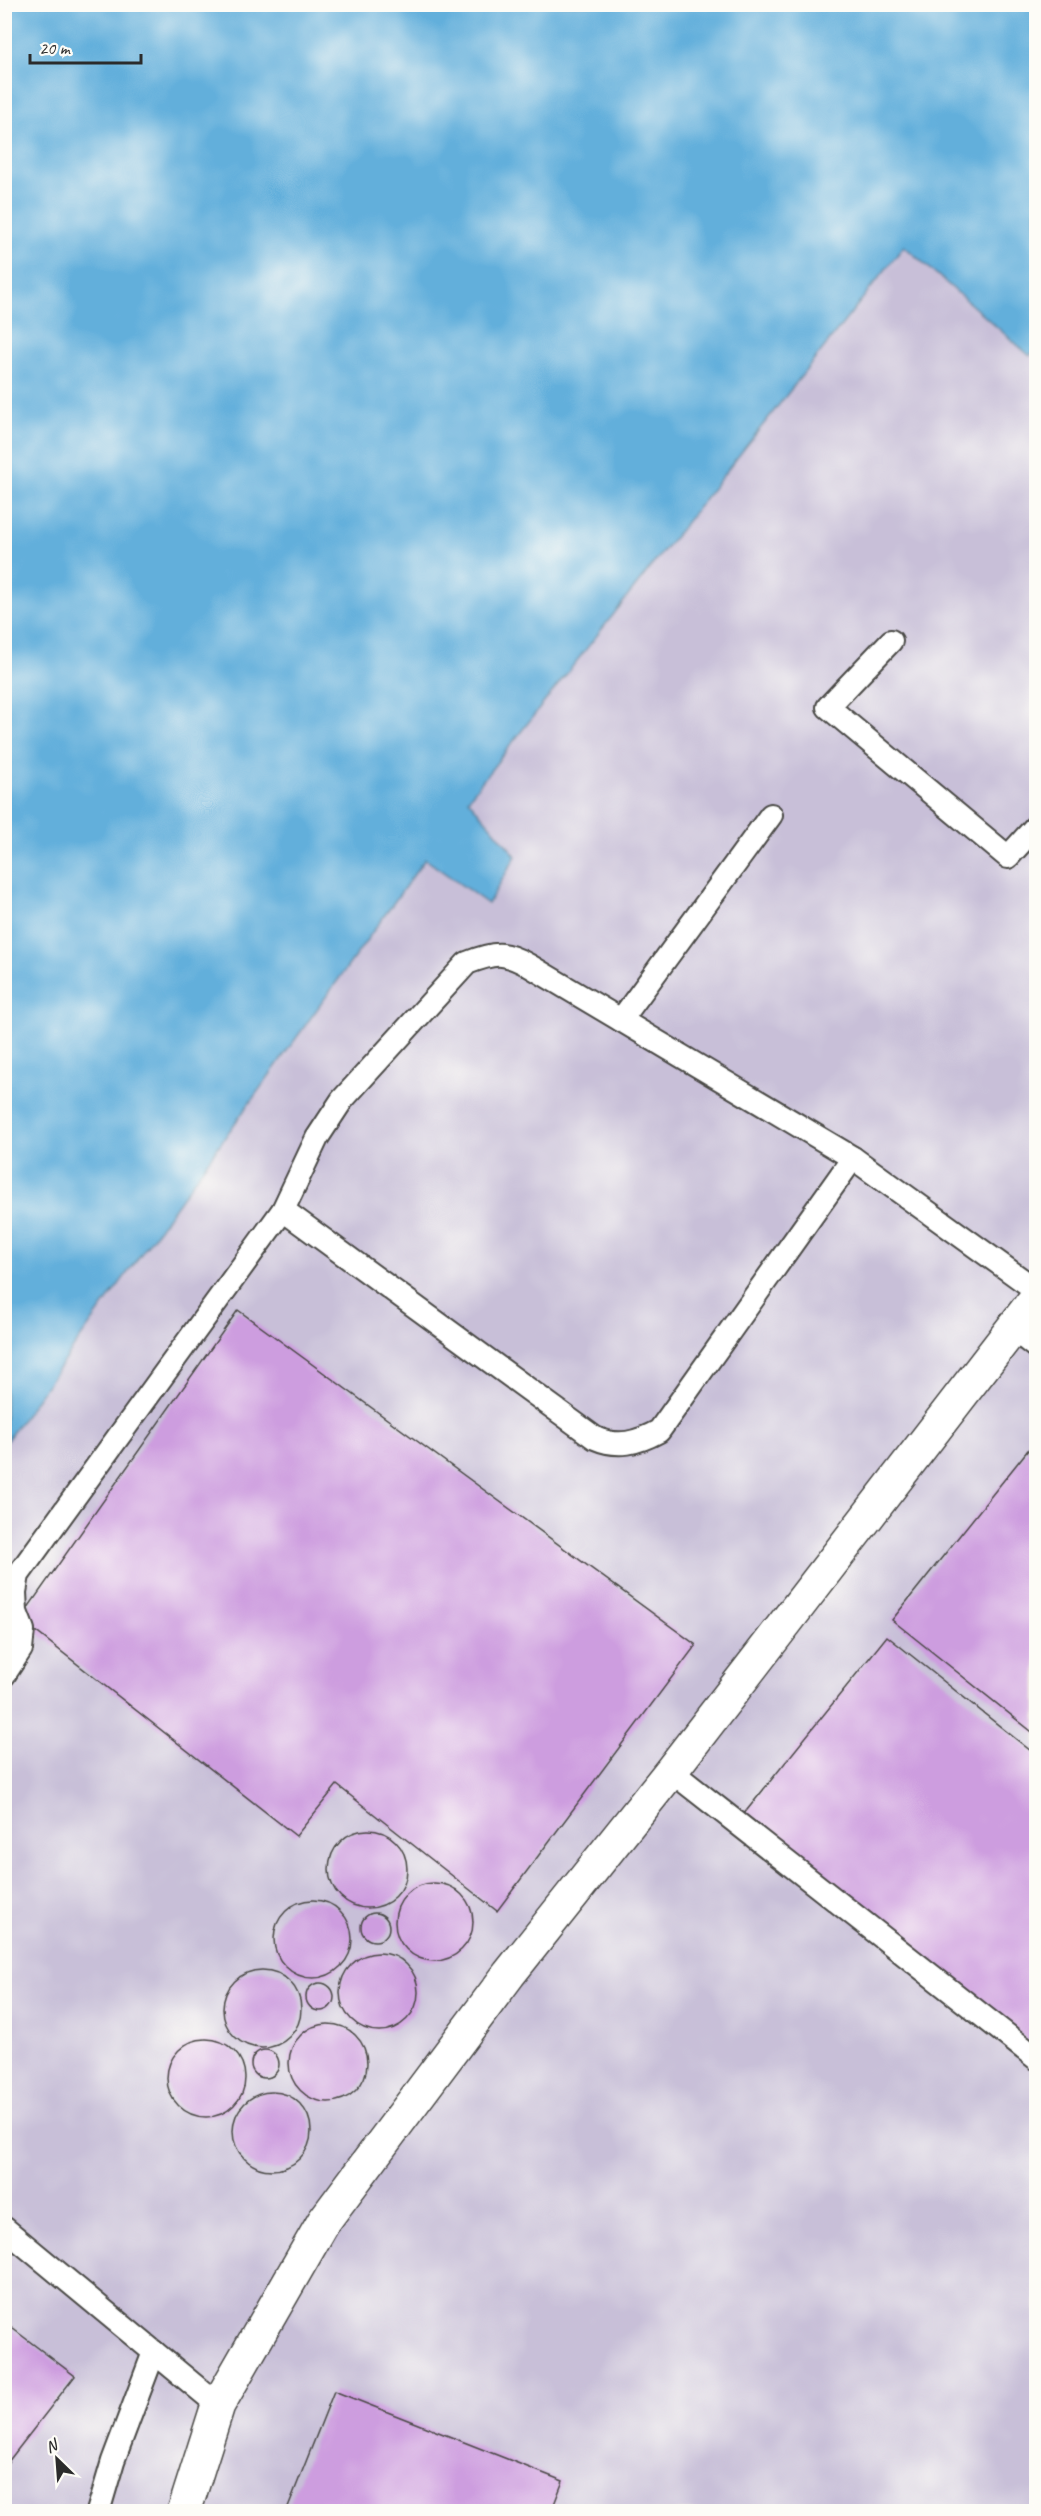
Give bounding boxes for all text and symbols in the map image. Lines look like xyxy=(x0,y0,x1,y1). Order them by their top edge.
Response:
scale bar xyxy=(30,27,141,65)
text: 20 m xyxy=(39,37,72,59)
north arrow xyxy=(27,2429,87,2489)
text: N xyxy=(42,2434,63,2457)

